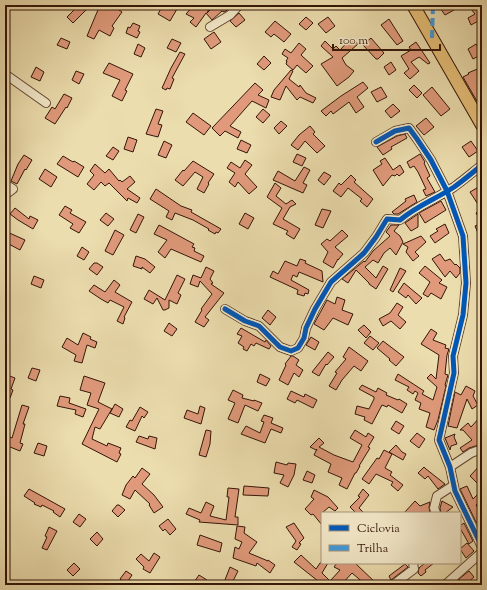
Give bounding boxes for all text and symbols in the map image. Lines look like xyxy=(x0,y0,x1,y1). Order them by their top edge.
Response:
scale bar xyxy=(333,26,440,52)
text: 100 m xyxy=(339,32,368,50)
legend xyxy=(321,512,461,564)
text: Ciclovia xyxy=(357,520,400,538)
text: Trilha xyxy=(357,540,389,558)

